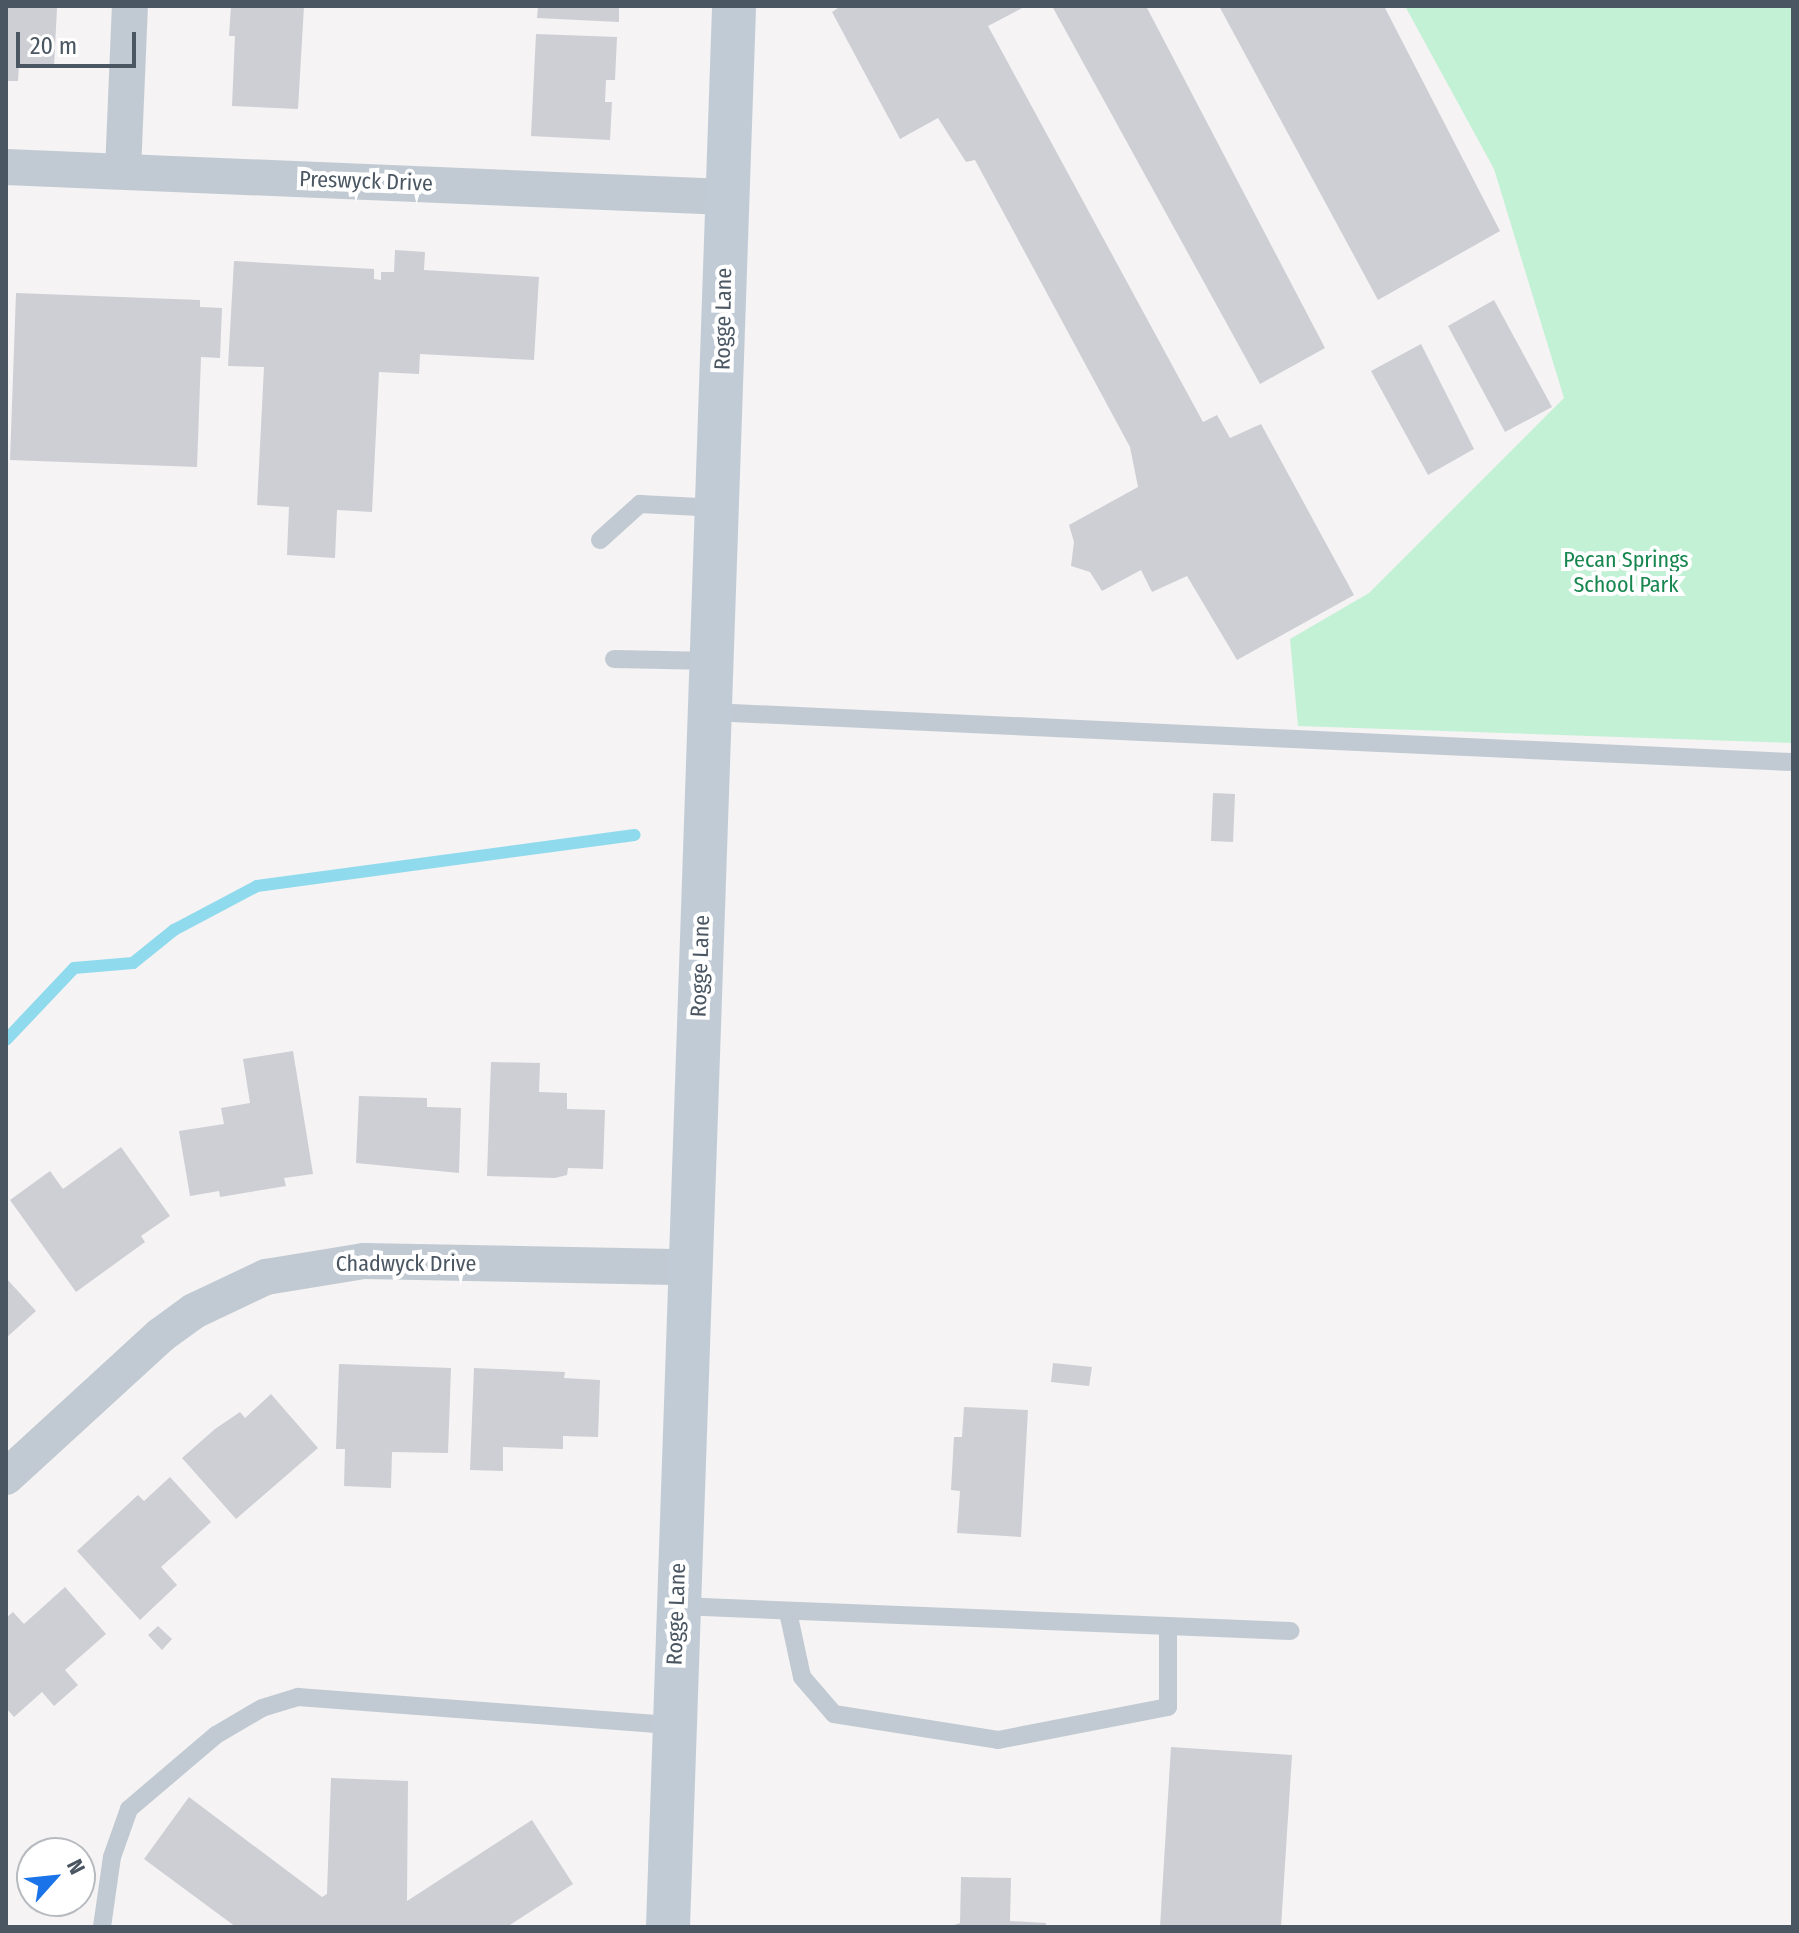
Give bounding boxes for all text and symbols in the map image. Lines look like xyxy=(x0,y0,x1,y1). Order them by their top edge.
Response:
scale bar xyxy=(20,16,140,66)
text: 20 m xyxy=(30,32,77,60)
street label: Preswyck Drive xyxy=(299,165,433,197)
street label: Rogge Lane xyxy=(709,268,737,370)
park label: Pecan Springs School Park xyxy=(1563,546,1689,598)
street label: Rogge Lane xyxy=(685,914,715,1018)
street label: Chadwyck Drive xyxy=(336,1251,476,1277)
street label: Rogge Lane xyxy=(661,1562,691,1666)
north arrow xyxy=(16,1837,96,1917)
text: N xyxy=(61,1855,91,1879)

